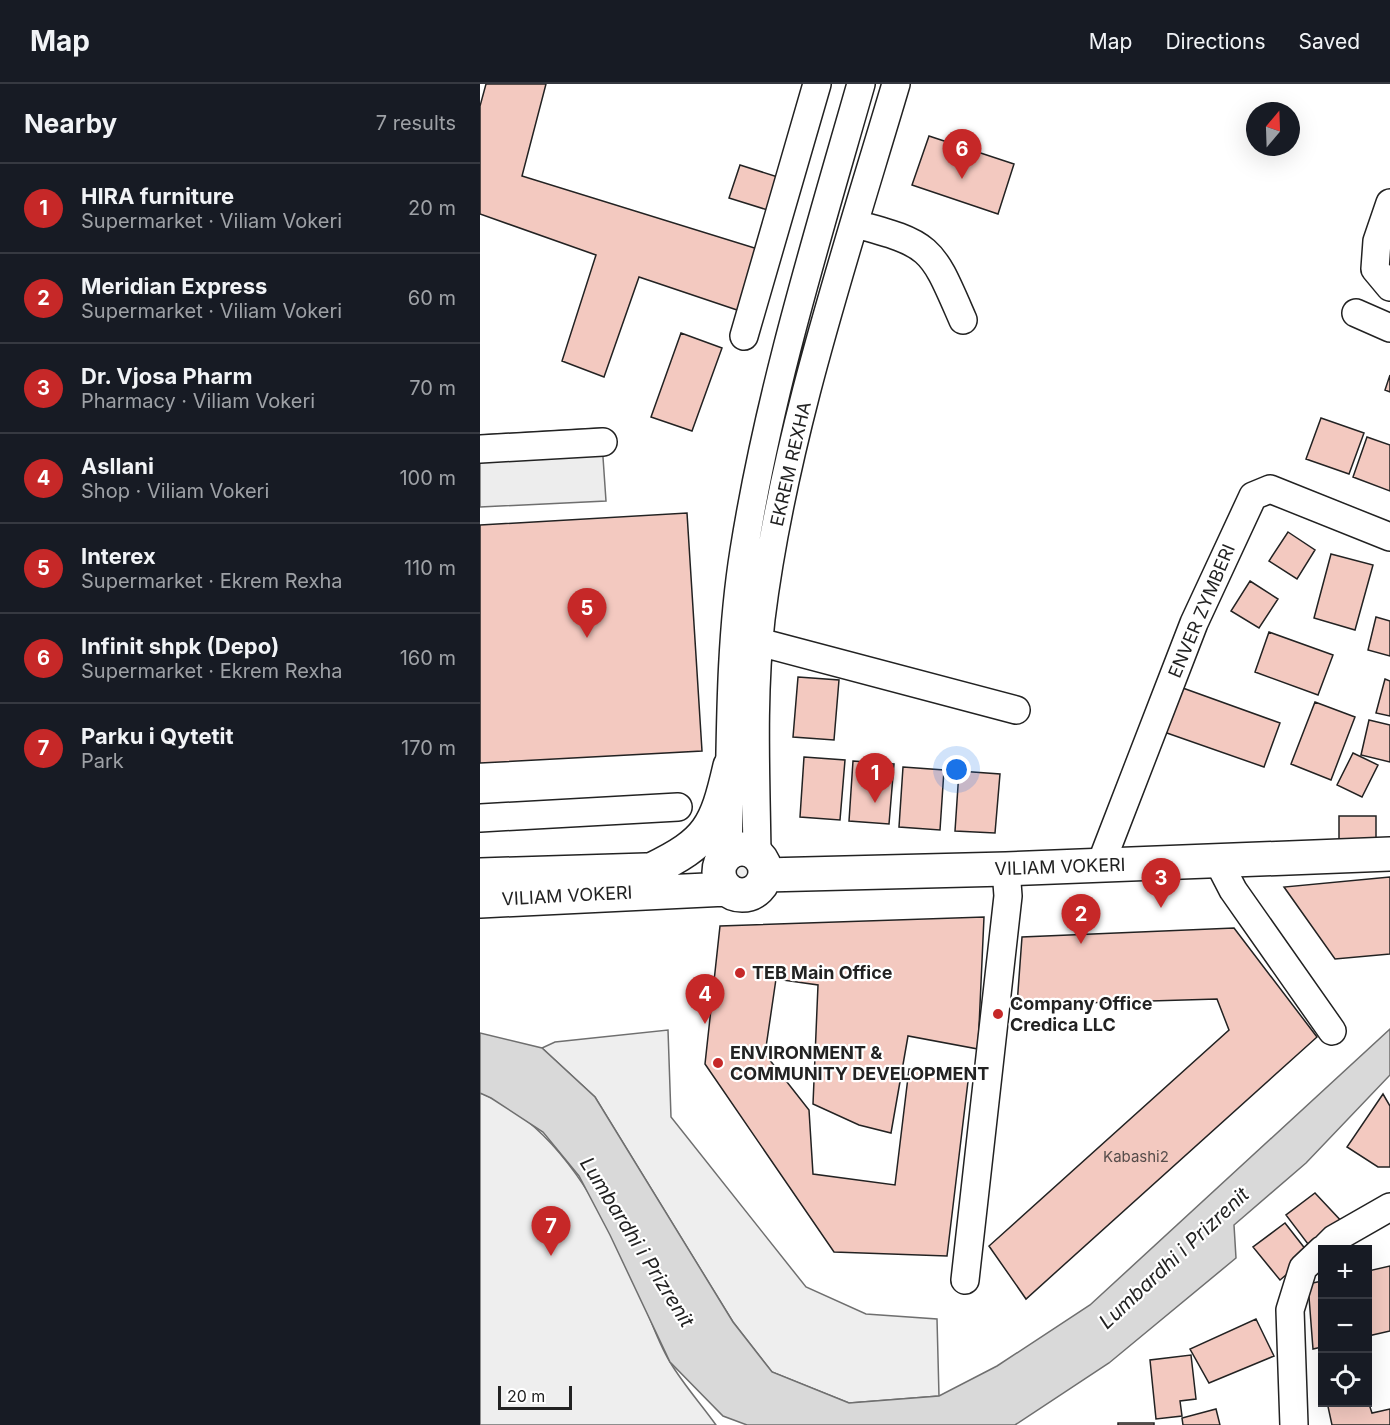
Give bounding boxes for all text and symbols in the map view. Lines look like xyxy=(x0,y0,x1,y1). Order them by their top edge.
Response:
text: Map xyxy=(30,24,90,58)
text: Map xyxy=(1089,29,1132,54)
text: Directions xyxy=(1165,29,1266,54)
text: Saved xyxy=(1299,29,1360,54)
north arrow xyxy=(1246,102,1300,156)
text: Nearby xyxy=(24,108,117,139)
text: 7 results xyxy=(376,111,456,135)
pin: 6 xyxy=(942,130,982,179)
text: HIRA furniture xyxy=(81,183,234,209)
text: 1 xyxy=(39,196,48,220)
text: 20 m xyxy=(408,196,456,220)
text: Supermarket · Viliam Vokeri xyxy=(81,209,342,233)
text: Meridian Express xyxy=(81,273,267,299)
text: 2 xyxy=(37,286,50,310)
text: 60 m xyxy=(408,286,456,310)
text: Supermarket · Viliam Vokeri xyxy=(81,299,342,323)
text: Dr. Vjosa Pharm xyxy=(81,363,252,389)
text: 3 xyxy=(37,376,50,400)
text: 70 m xyxy=(409,376,456,400)
text: Pharmacy · Viliam Vokeri xyxy=(81,389,315,413)
street label: EKREM REXHA xyxy=(766,400,815,528)
text: Asllani xyxy=(81,453,154,479)
text: 4 xyxy=(37,466,50,490)
text: 100 m xyxy=(399,466,456,490)
text: Shop · Viliam Vokeri xyxy=(81,479,269,503)
street label: ENVER ZYMBERI xyxy=(1164,541,1239,681)
text: Interex xyxy=(81,543,156,569)
text: 5 xyxy=(37,556,50,580)
text: 110 m xyxy=(404,556,456,580)
text: Supermarket · Ekrem Rexha xyxy=(81,569,343,593)
pin: 5 xyxy=(568,588,606,638)
text: Infinit shpk (Depo) xyxy=(81,633,279,659)
text: 6 xyxy=(37,646,50,670)
text: 160 m xyxy=(400,646,456,670)
text: Supermarket · Ekrem Rexha xyxy=(81,659,343,683)
text: Parku i Qytetit xyxy=(81,723,234,749)
text: 7 xyxy=(38,736,49,760)
text: 170 m xyxy=(401,736,456,760)
text: Park xyxy=(81,749,124,773)
pin: 1 xyxy=(856,754,894,803)
your location xyxy=(942,755,971,784)
street label: VILIAM VOKERI xyxy=(994,854,1126,879)
pin: 3 xyxy=(1142,858,1180,908)
street label: VILIAM VOKERI xyxy=(501,882,633,909)
pin: 2 xyxy=(1062,894,1100,944)
place label: TEB Main Office xyxy=(752,962,893,983)
marker: TEB Main Office xyxy=(733,966,747,980)
pin: 4 xyxy=(686,974,724,1024)
place label: Company Office Credica LLC xyxy=(1010,993,1153,1035)
marker: Company Office Credica LLC xyxy=(991,1007,1005,1021)
place label: ENVIRONMENT & COMMUNITY DEVELOPMENT xyxy=(730,1042,989,1084)
marker: ENVIRONMENT & COMMUNITY DEVELOPMENT xyxy=(711,1056,725,1070)
house number: Kabashi2 xyxy=(1103,1147,1169,1166)
water label: Lumbardhi i Prizrenit xyxy=(575,1153,699,1332)
water label: Lumbardhi i Prizrenit xyxy=(1094,1182,1254,1334)
pin: 7 xyxy=(532,1206,570,1256)
map controls xyxy=(1318,1245,1372,1407)
button: + xyxy=(1318,1245,1372,1299)
button: − xyxy=(1318,1299,1372,1353)
button: locate xyxy=(1318,1353,1372,1407)
scale bar xyxy=(498,1383,572,1410)
text: 20 m xyxy=(507,1386,545,1406)

